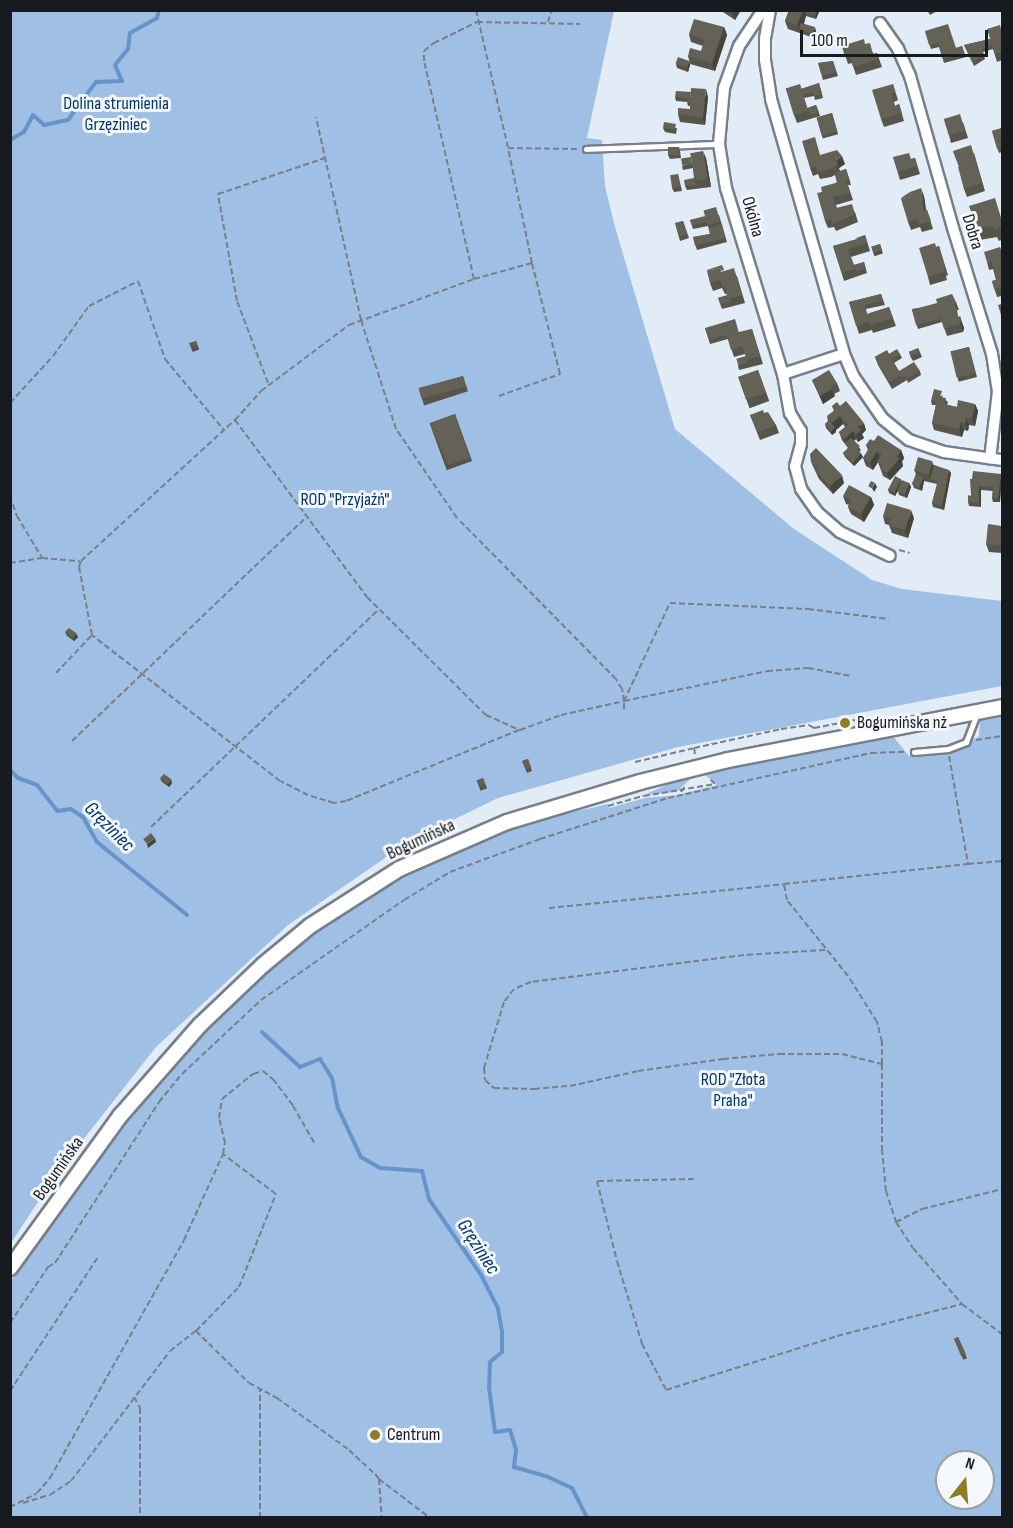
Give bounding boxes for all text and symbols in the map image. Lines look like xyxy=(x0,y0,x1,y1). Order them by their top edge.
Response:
scale bar xyxy=(803,18,990,56)
text: 100 m xyxy=(811,30,848,51)
park label: Dolina strumienia Grzęziniec xyxy=(63,94,169,136)
street label: Okólna xyxy=(736,194,768,240)
street label: Dobra xyxy=(956,212,988,252)
park label: ROD "Przyjaźń" xyxy=(300,489,390,511)
place label: Bogumińska nż xyxy=(857,712,947,734)
marker: Bogumińska nż xyxy=(838,716,852,730)
water label: Gręziniec xyxy=(79,797,139,857)
street label: Bogumińska xyxy=(383,815,459,865)
park label: ROD "Złota Praha" xyxy=(701,1070,765,1112)
street label: Bogumińska xyxy=(29,1133,89,1205)
water label: Gręziniec xyxy=(451,1215,505,1279)
place label: Centrum xyxy=(387,1424,440,1446)
marker: Centrum xyxy=(368,1428,382,1442)
north arrow xyxy=(935,1450,995,1510)
text: N xyxy=(963,1454,977,1475)

